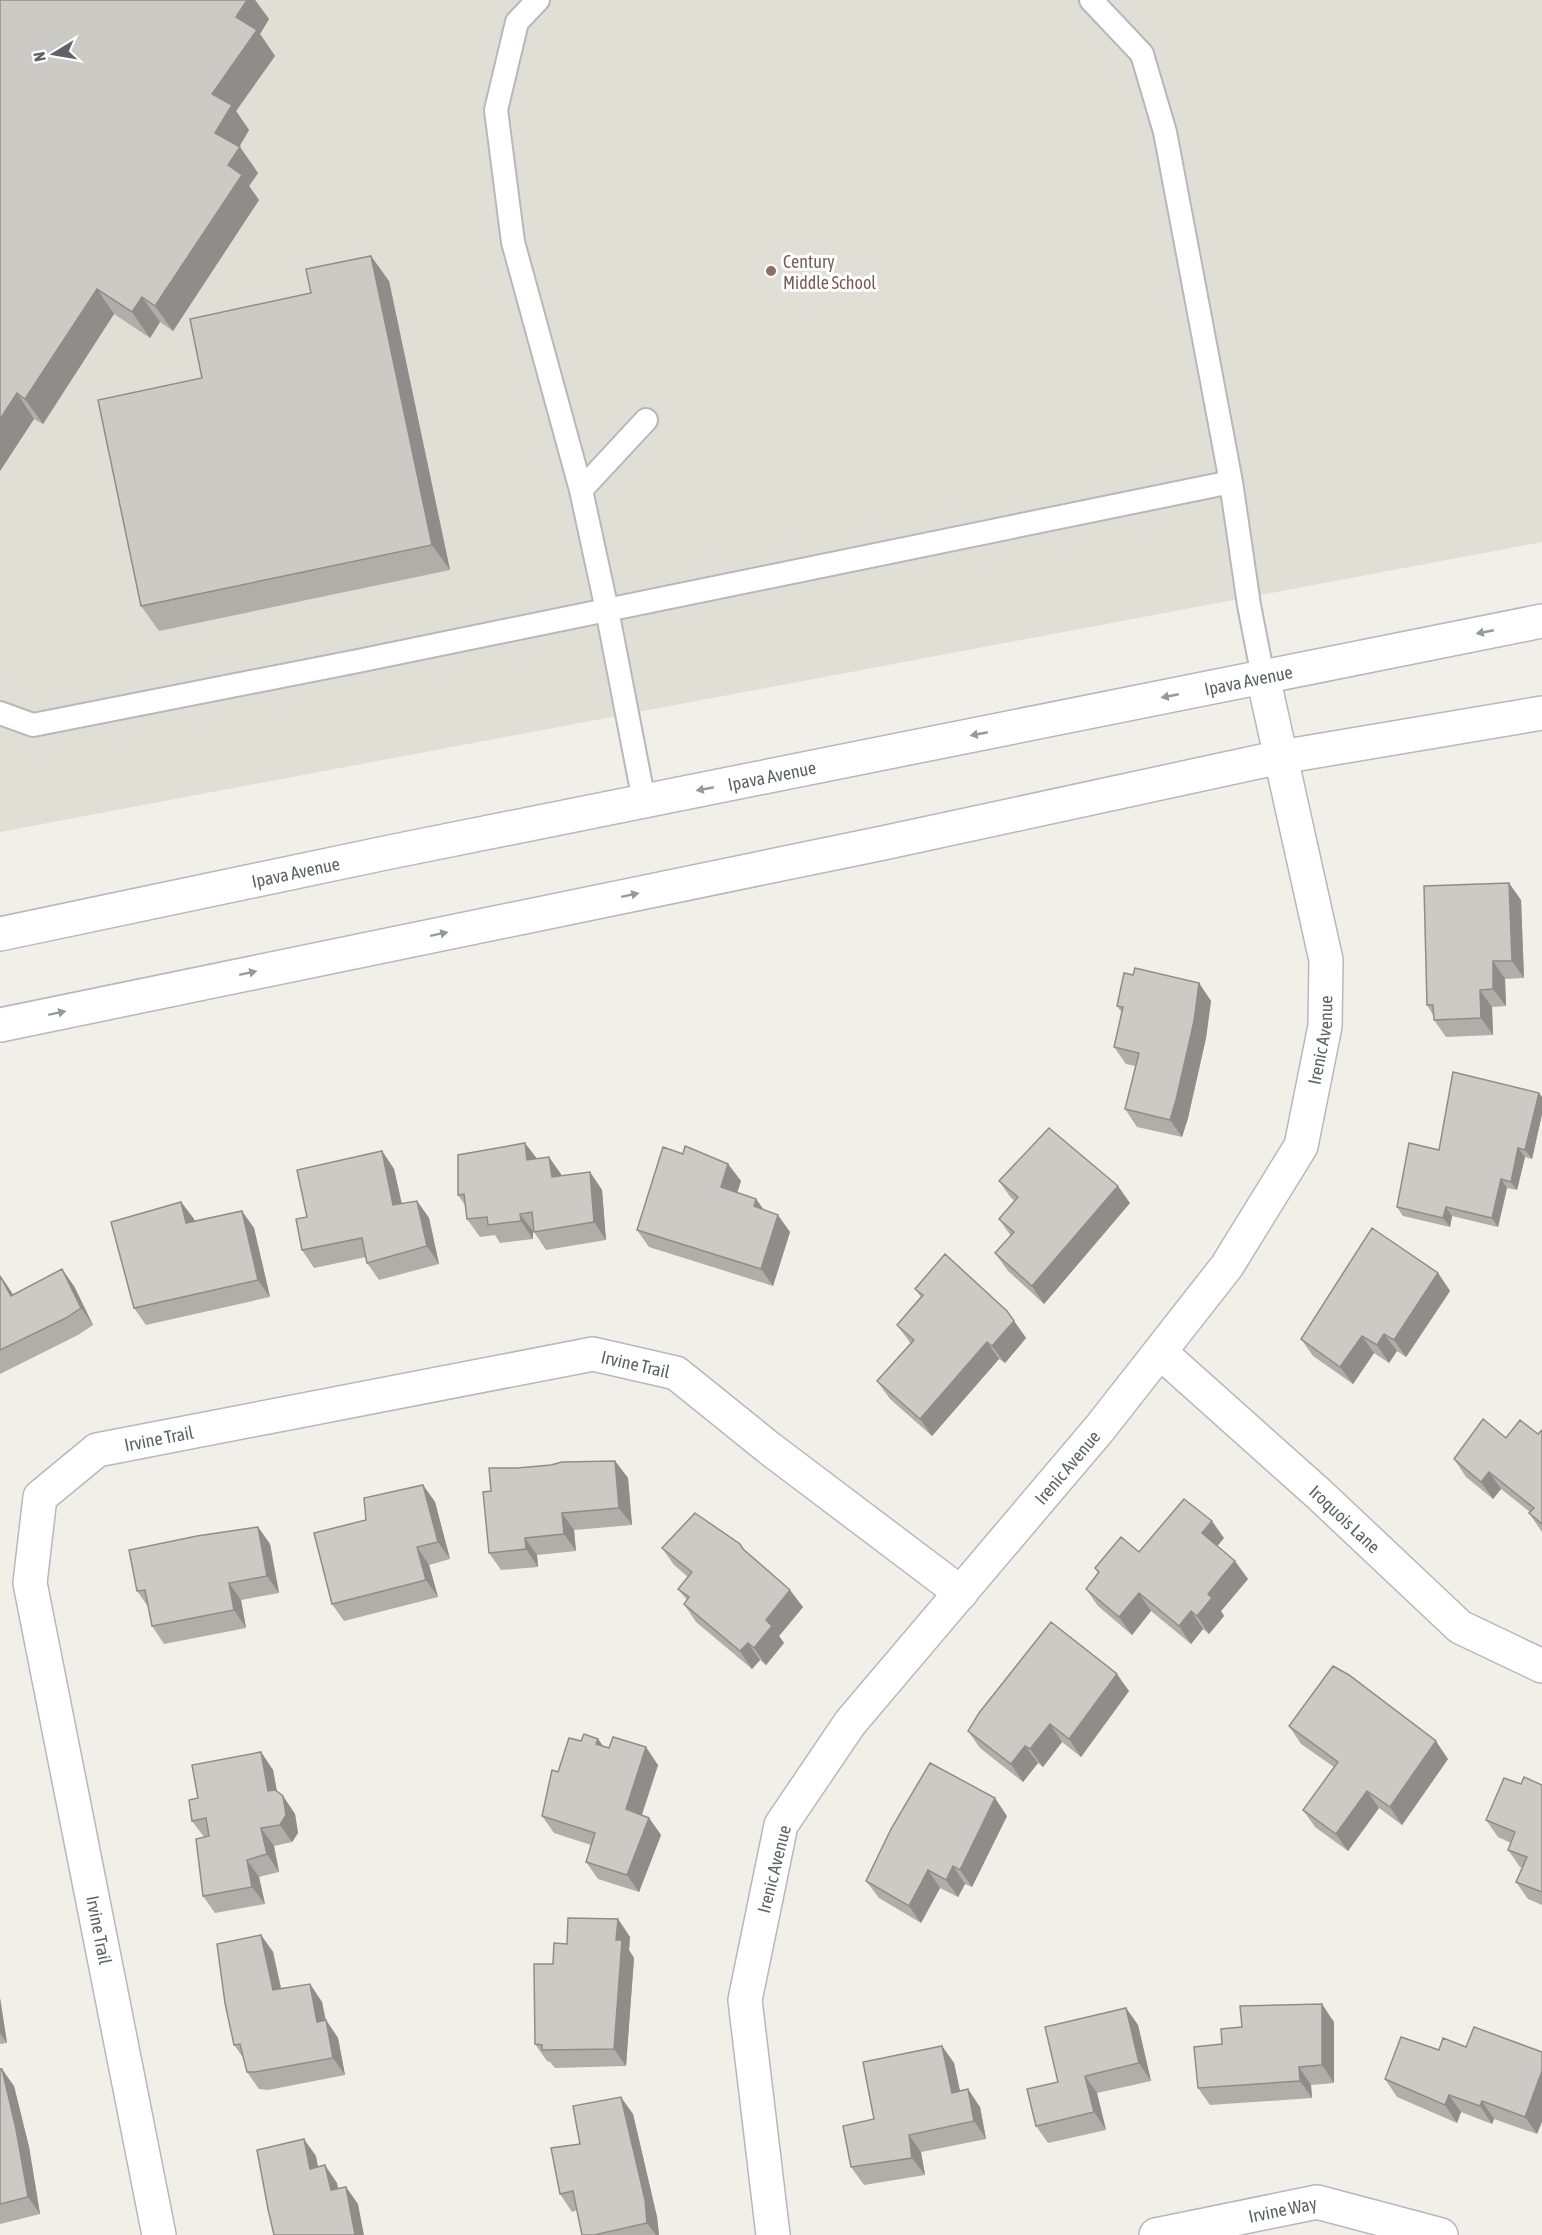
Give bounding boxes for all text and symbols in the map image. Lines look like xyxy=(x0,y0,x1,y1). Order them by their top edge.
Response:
north arrow xyxy=(24,24,84,84)
text: N xyxy=(30,51,49,63)
place label: Century Middle School xyxy=(783,251,876,293)
marker: Century Middle School xyxy=(764,264,778,278)
one-way arrow xyxy=(1475,628,1494,637)
street label: Ipava Avenue xyxy=(1202,661,1294,699)
one-way arrow xyxy=(1161,691,1179,701)
one-way arrow xyxy=(969,730,988,739)
street label: Ipava Avenue xyxy=(726,756,818,795)
one-way arrow xyxy=(695,785,714,794)
street label: Ipava Avenue xyxy=(250,852,341,891)
one-way arrow xyxy=(621,890,640,899)
one-way arrow xyxy=(430,929,449,938)
one-way arrow xyxy=(239,968,258,977)
street label: Irenic Avenue xyxy=(1303,995,1336,1086)
one-way arrow xyxy=(48,1007,66,1017)
street label: Irvine Trail xyxy=(599,1346,672,1382)
street label: Irvine Trail xyxy=(122,1421,195,1455)
street label: Irenic Avenue xyxy=(1030,1426,1104,1508)
street label: Iroquois Lane xyxy=(1305,1480,1385,1557)
street label: Irenic Avenue xyxy=(753,1823,795,1915)
street label: Irvine Trail xyxy=(82,1894,116,1967)
street label: Irvine Way xyxy=(1246,2192,1318,2226)

